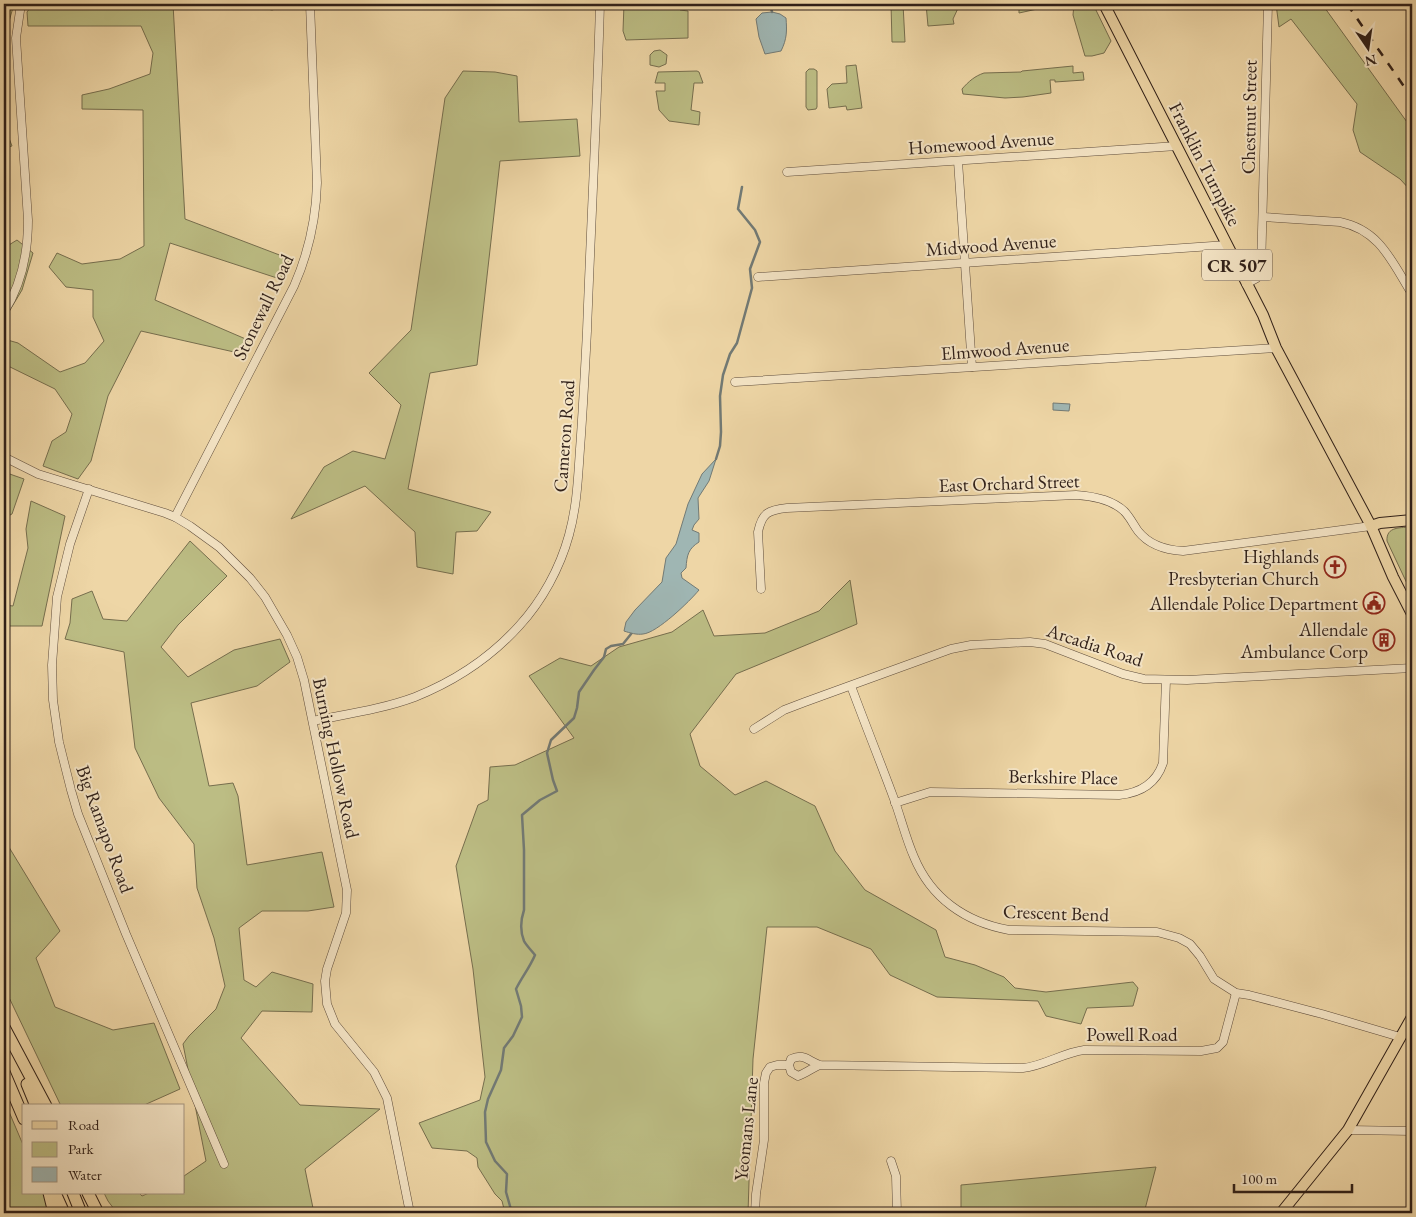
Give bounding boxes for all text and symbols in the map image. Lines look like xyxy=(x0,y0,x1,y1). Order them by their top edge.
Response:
north arrow xyxy=(1344,22,1394,72)
text: N xyxy=(1363,51,1378,71)
street label: Chestnut Street xyxy=(1236,60,1262,174)
street label: Franklin Turnpike xyxy=(1163,98,1247,230)
street label: Homewood Avenue xyxy=(907,125,1055,161)
street label: Midwood Avenue xyxy=(925,228,1057,262)
street label: Stonewall Road xyxy=(227,250,300,364)
road number: CR 507 xyxy=(1202,250,1272,280)
street label: Elmwood Avenue xyxy=(940,332,1070,366)
street label: Cameron Road xyxy=(548,379,580,493)
street label: East Orchard Street xyxy=(938,468,1080,498)
place label: Highlands Presbyterian Church xyxy=(1168,544,1319,591)
church icon: Highlands Presbyterian Church xyxy=(1323,555,1347,579)
place label: Allendale Police Department xyxy=(1149,591,1358,616)
public building icon: Allendale Police Department xyxy=(1362,591,1386,615)
street label: Arcadia Road xyxy=(1043,617,1147,672)
place label: Allendale Ambulance Corp xyxy=(1239,617,1368,664)
building icon: Allendale Ambulance Corp xyxy=(1372,628,1396,652)
street label: Burning Hollow Road xyxy=(307,675,365,841)
street label: Big Ramapo Road xyxy=(70,762,140,897)
street label: Berkshire Place xyxy=(1008,764,1118,790)
street label: Crescent Bend xyxy=(1003,899,1110,927)
street label: Powell Road xyxy=(1086,1022,1178,1047)
street label: Yeomans Lane xyxy=(728,1076,764,1182)
legend xyxy=(22,1104,185,1194)
text: Road xyxy=(68,1115,100,1134)
text: Park xyxy=(68,1139,95,1158)
scale bar xyxy=(1234,1162,1351,1194)
text: Water xyxy=(68,1165,102,1184)
text: 100 m xyxy=(1241,1169,1278,1188)

